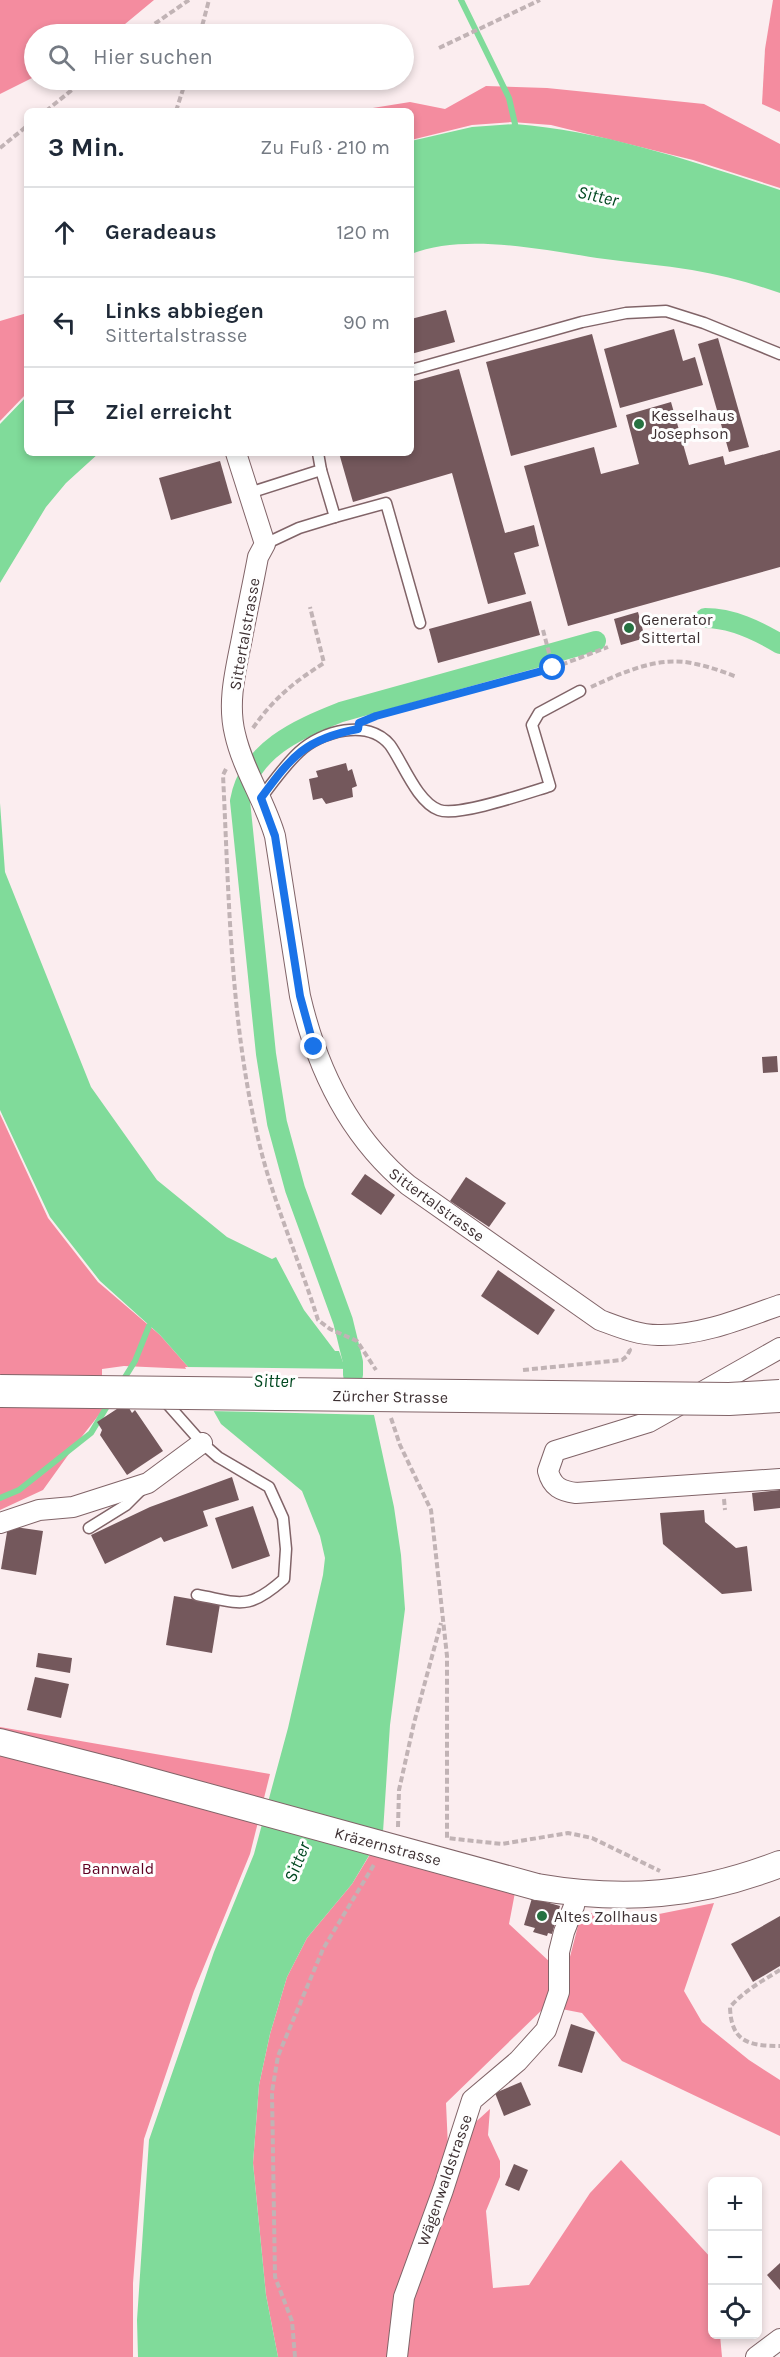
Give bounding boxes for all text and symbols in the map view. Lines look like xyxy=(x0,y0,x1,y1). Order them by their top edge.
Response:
search box xyxy=(24,24,414,90)
icon: search xyxy=(45,41,78,74)
text: Hier suchen xyxy=(93,44,213,70)
text: 3 Min. xyxy=(48,132,124,163)
text: Zu Fuß · 210 m xyxy=(260,136,390,159)
water label: Sitter xyxy=(575,181,621,212)
icon: ahead xyxy=(48,216,81,249)
text: Geradeaus xyxy=(105,219,217,245)
text: 120 m xyxy=(336,221,390,244)
text: Links abbiegen xyxy=(105,298,264,324)
icon: left xyxy=(48,306,81,339)
text: 90 m xyxy=(343,311,390,334)
text: Sittertalstrasse xyxy=(105,324,247,347)
icon: arrive xyxy=(48,396,81,429)
text: Ziel erreicht xyxy=(105,399,232,425)
place label: Kesselhaus Josephson xyxy=(651,406,735,443)
marker: Kesselhaus Josephson xyxy=(632,417,646,431)
street label: Sittertalstrasse xyxy=(225,576,264,692)
place label: Generator Sittertal xyxy=(641,610,713,647)
marker: Generator Sittertal xyxy=(622,621,636,635)
route start xyxy=(539,654,565,680)
route end xyxy=(300,1033,326,1059)
street label: Sittertalstrasse xyxy=(385,1163,488,1246)
water label: Sitter xyxy=(253,1370,295,1392)
street label: Zürcher Strasse xyxy=(332,1386,448,1407)
street label: Kräzernstrasse xyxy=(332,1823,443,1870)
water label: Sitter xyxy=(279,1838,315,1885)
park label: Bannwald xyxy=(82,1859,154,1878)
place label: Altes Zollhaus xyxy=(554,1907,658,1926)
marker: Altes Zollhaus xyxy=(535,1909,549,1923)
street label: Wägenwaldstrasse xyxy=(413,2112,476,2248)
map controls xyxy=(708,2177,762,2339)
button: + xyxy=(708,2177,762,2231)
button: − xyxy=(708,2231,762,2285)
button: locate xyxy=(708,2285,762,2339)

